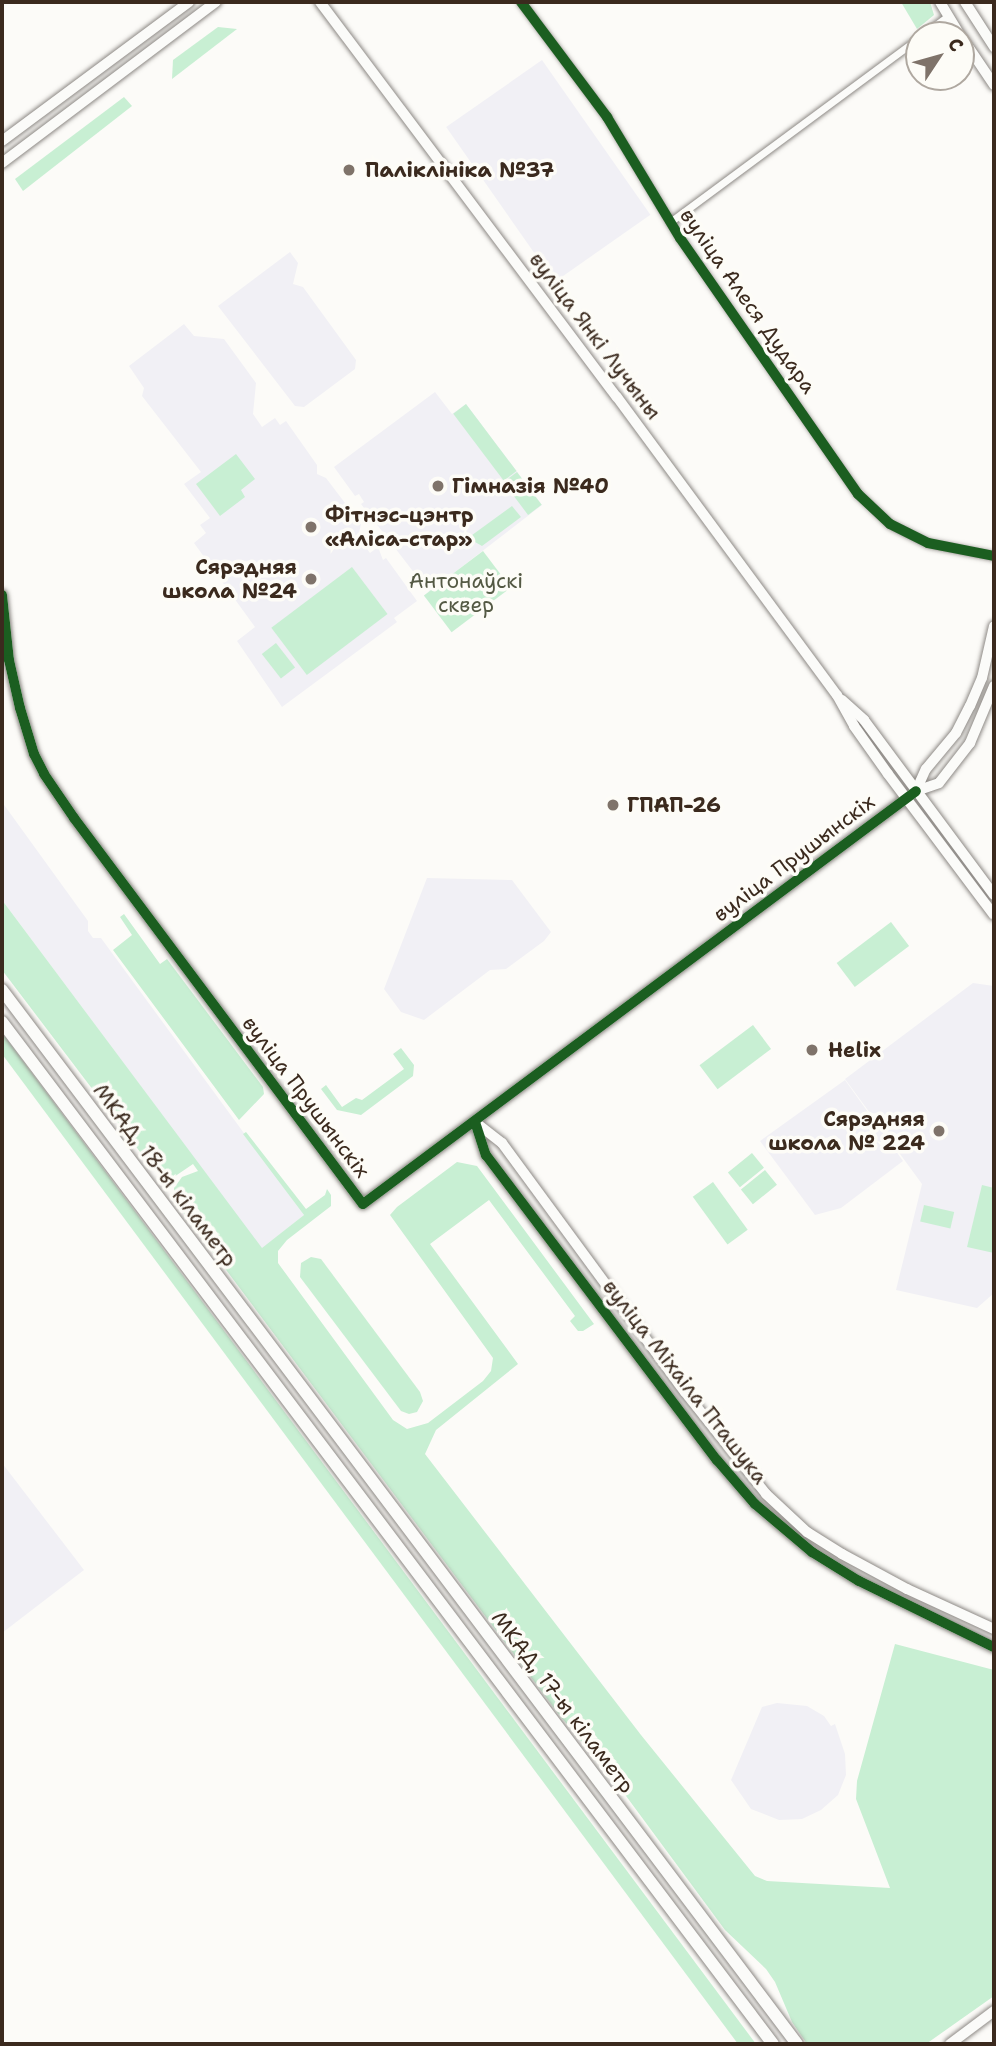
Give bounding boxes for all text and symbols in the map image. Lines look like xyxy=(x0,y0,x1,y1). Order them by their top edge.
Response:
north arrow xyxy=(905,21,975,91)
text: С xyxy=(942,32,969,57)
place label: Паліклініка №37 xyxy=(365,157,554,183)
marker: Паліклініка №37 xyxy=(339,160,359,180)
street label: вуліца Алеся Дудара xyxy=(675,204,821,398)
street label: вуліца Янкі Лучыны xyxy=(524,247,666,425)
place label: Гімназія №40 xyxy=(452,473,609,499)
marker: Гімназія №40 xyxy=(430,478,446,494)
place label: Фітнэс-цэнтр «Аліса-стар» xyxy=(325,502,474,552)
marker: Фітнэс-цэнтр «Аліса-стар» xyxy=(303,519,319,535)
place label: Сярэдняя школа №24 xyxy=(162,554,297,604)
park label: Антонаўскі сквер xyxy=(409,568,523,618)
marker: Сярэдняя школа №24 xyxy=(303,571,319,587)
street label: вуліца Прушынскіх xyxy=(708,789,880,927)
place label: ГПАП-26 xyxy=(627,792,721,818)
marker: ГПАП-26 xyxy=(605,797,621,813)
street label: вуліца Прушынскіх xyxy=(237,1011,375,1183)
place label: Helix xyxy=(828,1037,881,1063)
marker: Helix xyxy=(802,1040,822,1060)
street label: МКАД, 18-ы кіламетр xyxy=(88,1078,242,1272)
place label: Сярэдняя школа № 224 xyxy=(768,1106,925,1156)
marker: Сярэдняя школа № 224 xyxy=(931,1123,947,1139)
street label: вуліца Міхаіла Пташука xyxy=(597,1275,773,1489)
street label: МКАД, 17-ы кіламетр xyxy=(486,1606,640,1798)

